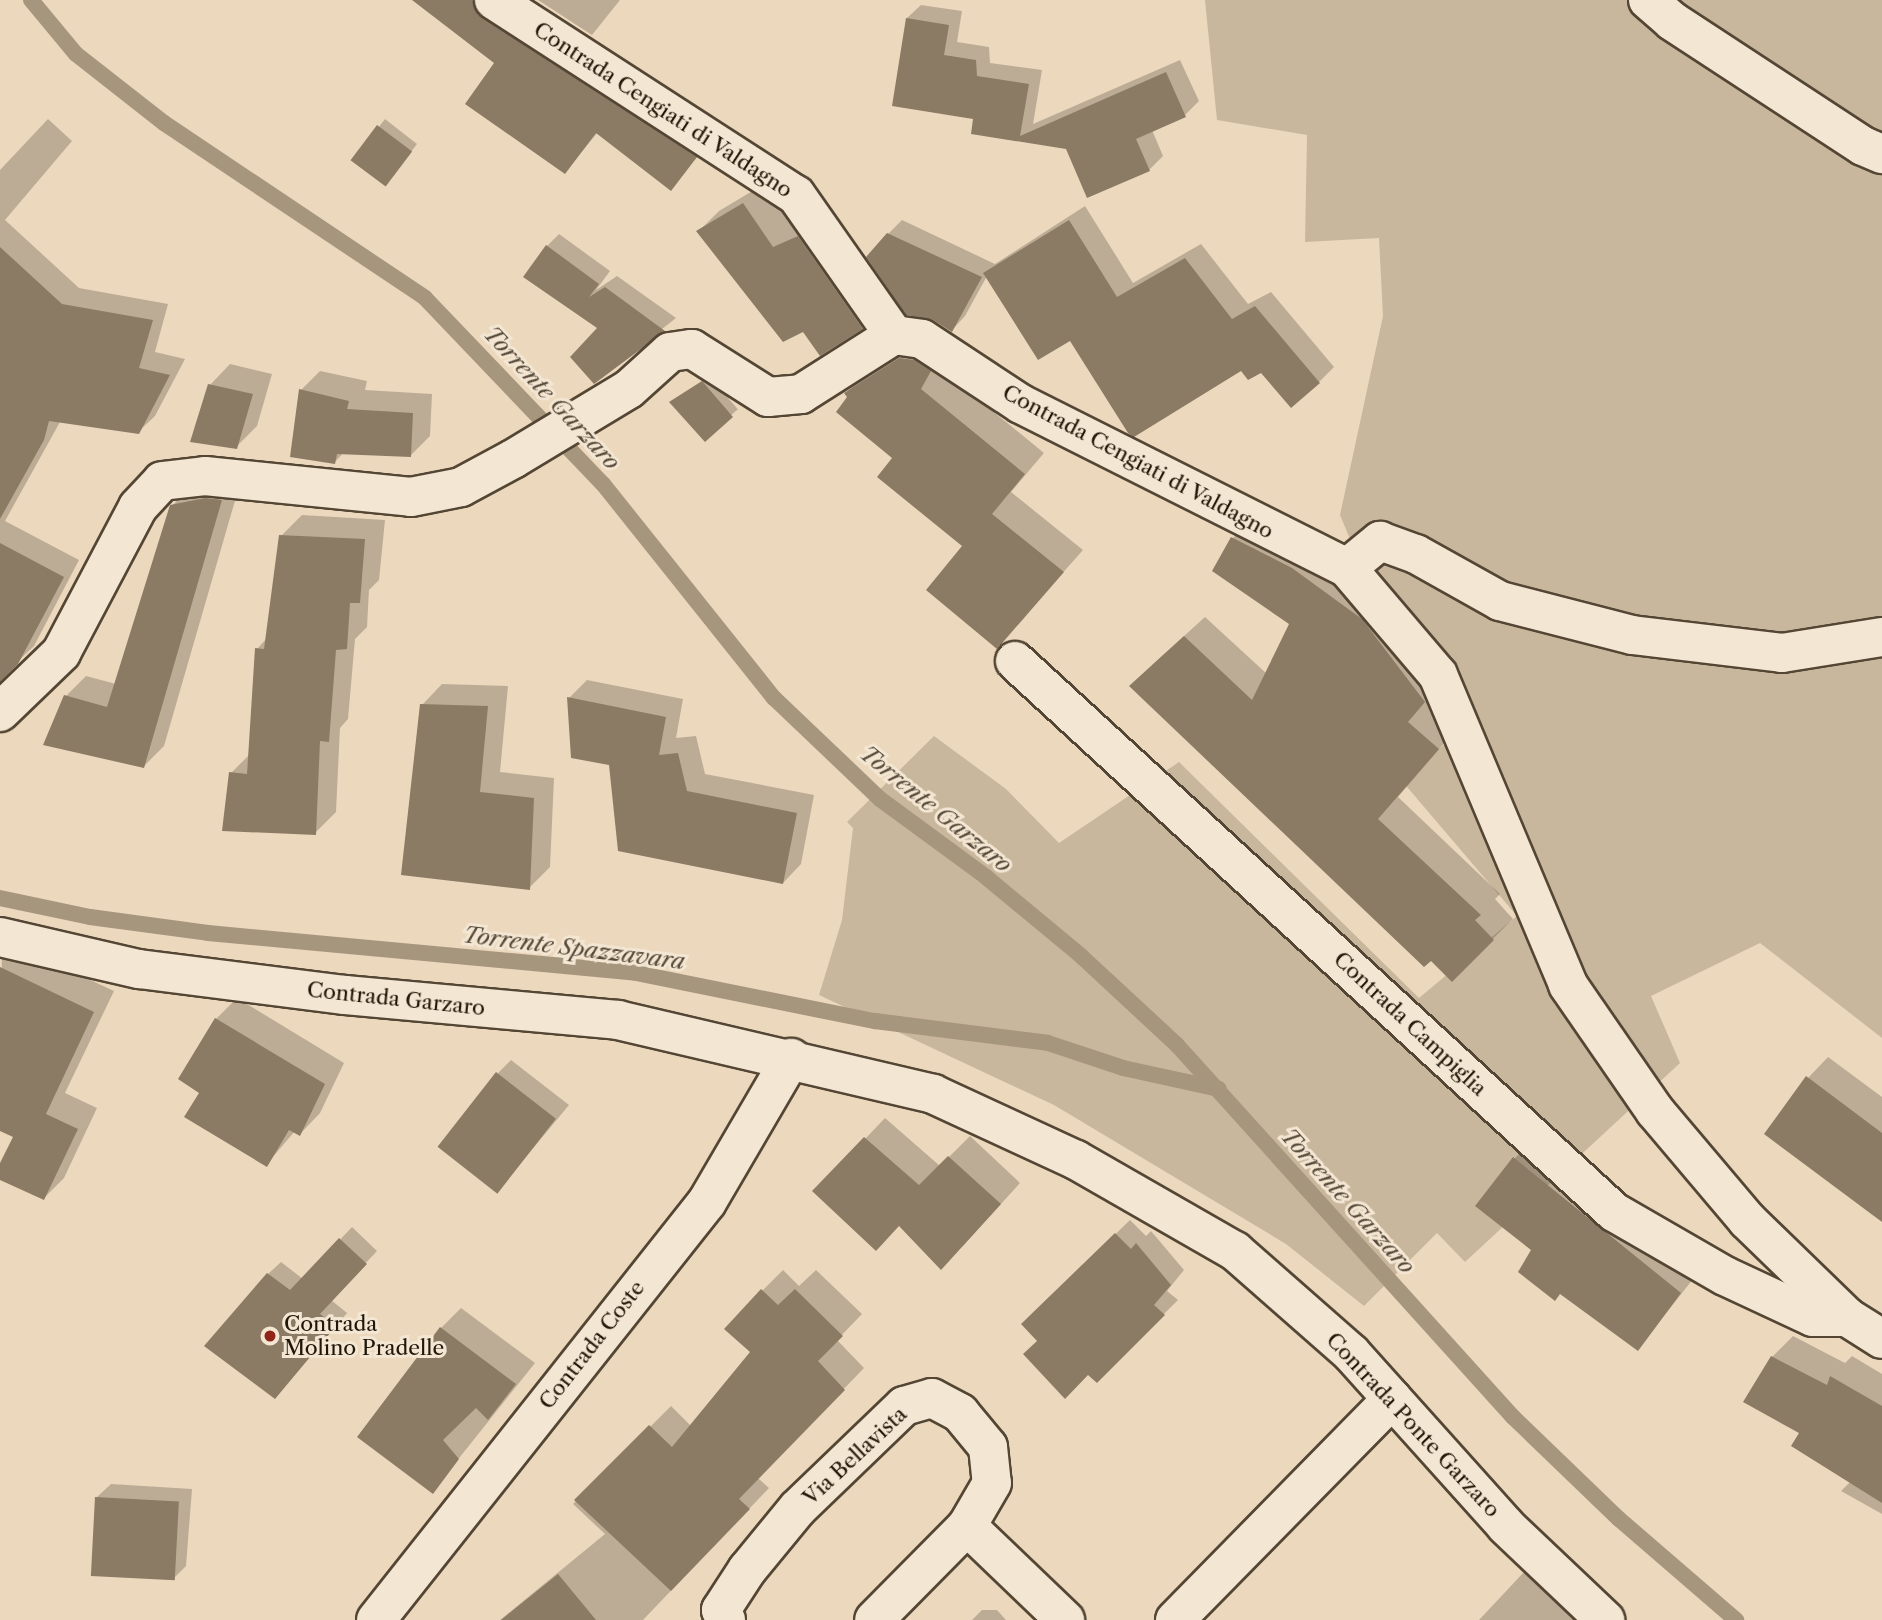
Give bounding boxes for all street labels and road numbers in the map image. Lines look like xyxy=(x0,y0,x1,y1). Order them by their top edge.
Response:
street label: Contrada Cengiati di Valdagno xyxy=(529,17,797,203)
street label: Contrada Cengiati di Valdagno xyxy=(998,379,1278,545)
street label: Contrada Campiglia xyxy=(1328,947,1492,1101)
street label: Contrada Garzaro xyxy=(306,977,486,1021)
street label: Contrada Coste xyxy=(534,1276,650,1414)
street label: Contrada Ponte Garzaro xyxy=(1321,1327,1505,1523)
street label: Via Bellavista xyxy=(798,1401,912,1511)

